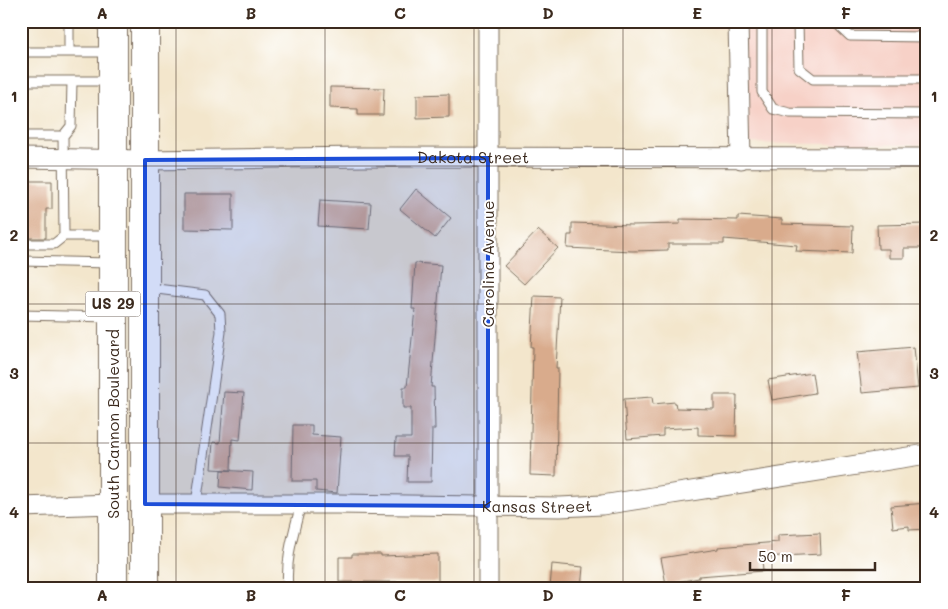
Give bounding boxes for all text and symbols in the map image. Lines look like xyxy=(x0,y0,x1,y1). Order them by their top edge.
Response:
text: A xyxy=(96,2,108,23)
text: B xyxy=(246,2,256,23)
text: C xyxy=(394,2,406,23)
text: D xyxy=(542,2,554,23)
text: E xyxy=(692,2,702,23)
text: F xyxy=(841,2,851,23)
text: 1 xyxy=(10,85,18,106)
text: 1 xyxy=(930,85,938,106)
street label: Dakota Street xyxy=(417,146,529,167)
street label: Carolina Avenue xyxy=(477,200,498,328)
text: 2 xyxy=(10,224,19,245)
text: 2 xyxy=(930,224,939,245)
road number: US 29 xyxy=(86,292,140,316)
street label: South Cannon Boulevard xyxy=(102,329,123,519)
text: 3 xyxy=(9,362,19,383)
text: 3 xyxy=(929,362,939,383)
street label: Kansas Street xyxy=(482,494,593,517)
text: 4 xyxy=(9,501,19,522)
text: 4 xyxy=(929,501,939,522)
scale bar xyxy=(750,539,876,571)
text: 50 m xyxy=(758,546,793,566)
text: A xyxy=(96,584,108,605)
text: B xyxy=(246,584,256,605)
text: C xyxy=(394,584,406,605)
text: D xyxy=(542,584,554,605)
text: E xyxy=(692,584,702,605)
text: F xyxy=(841,584,851,605)

